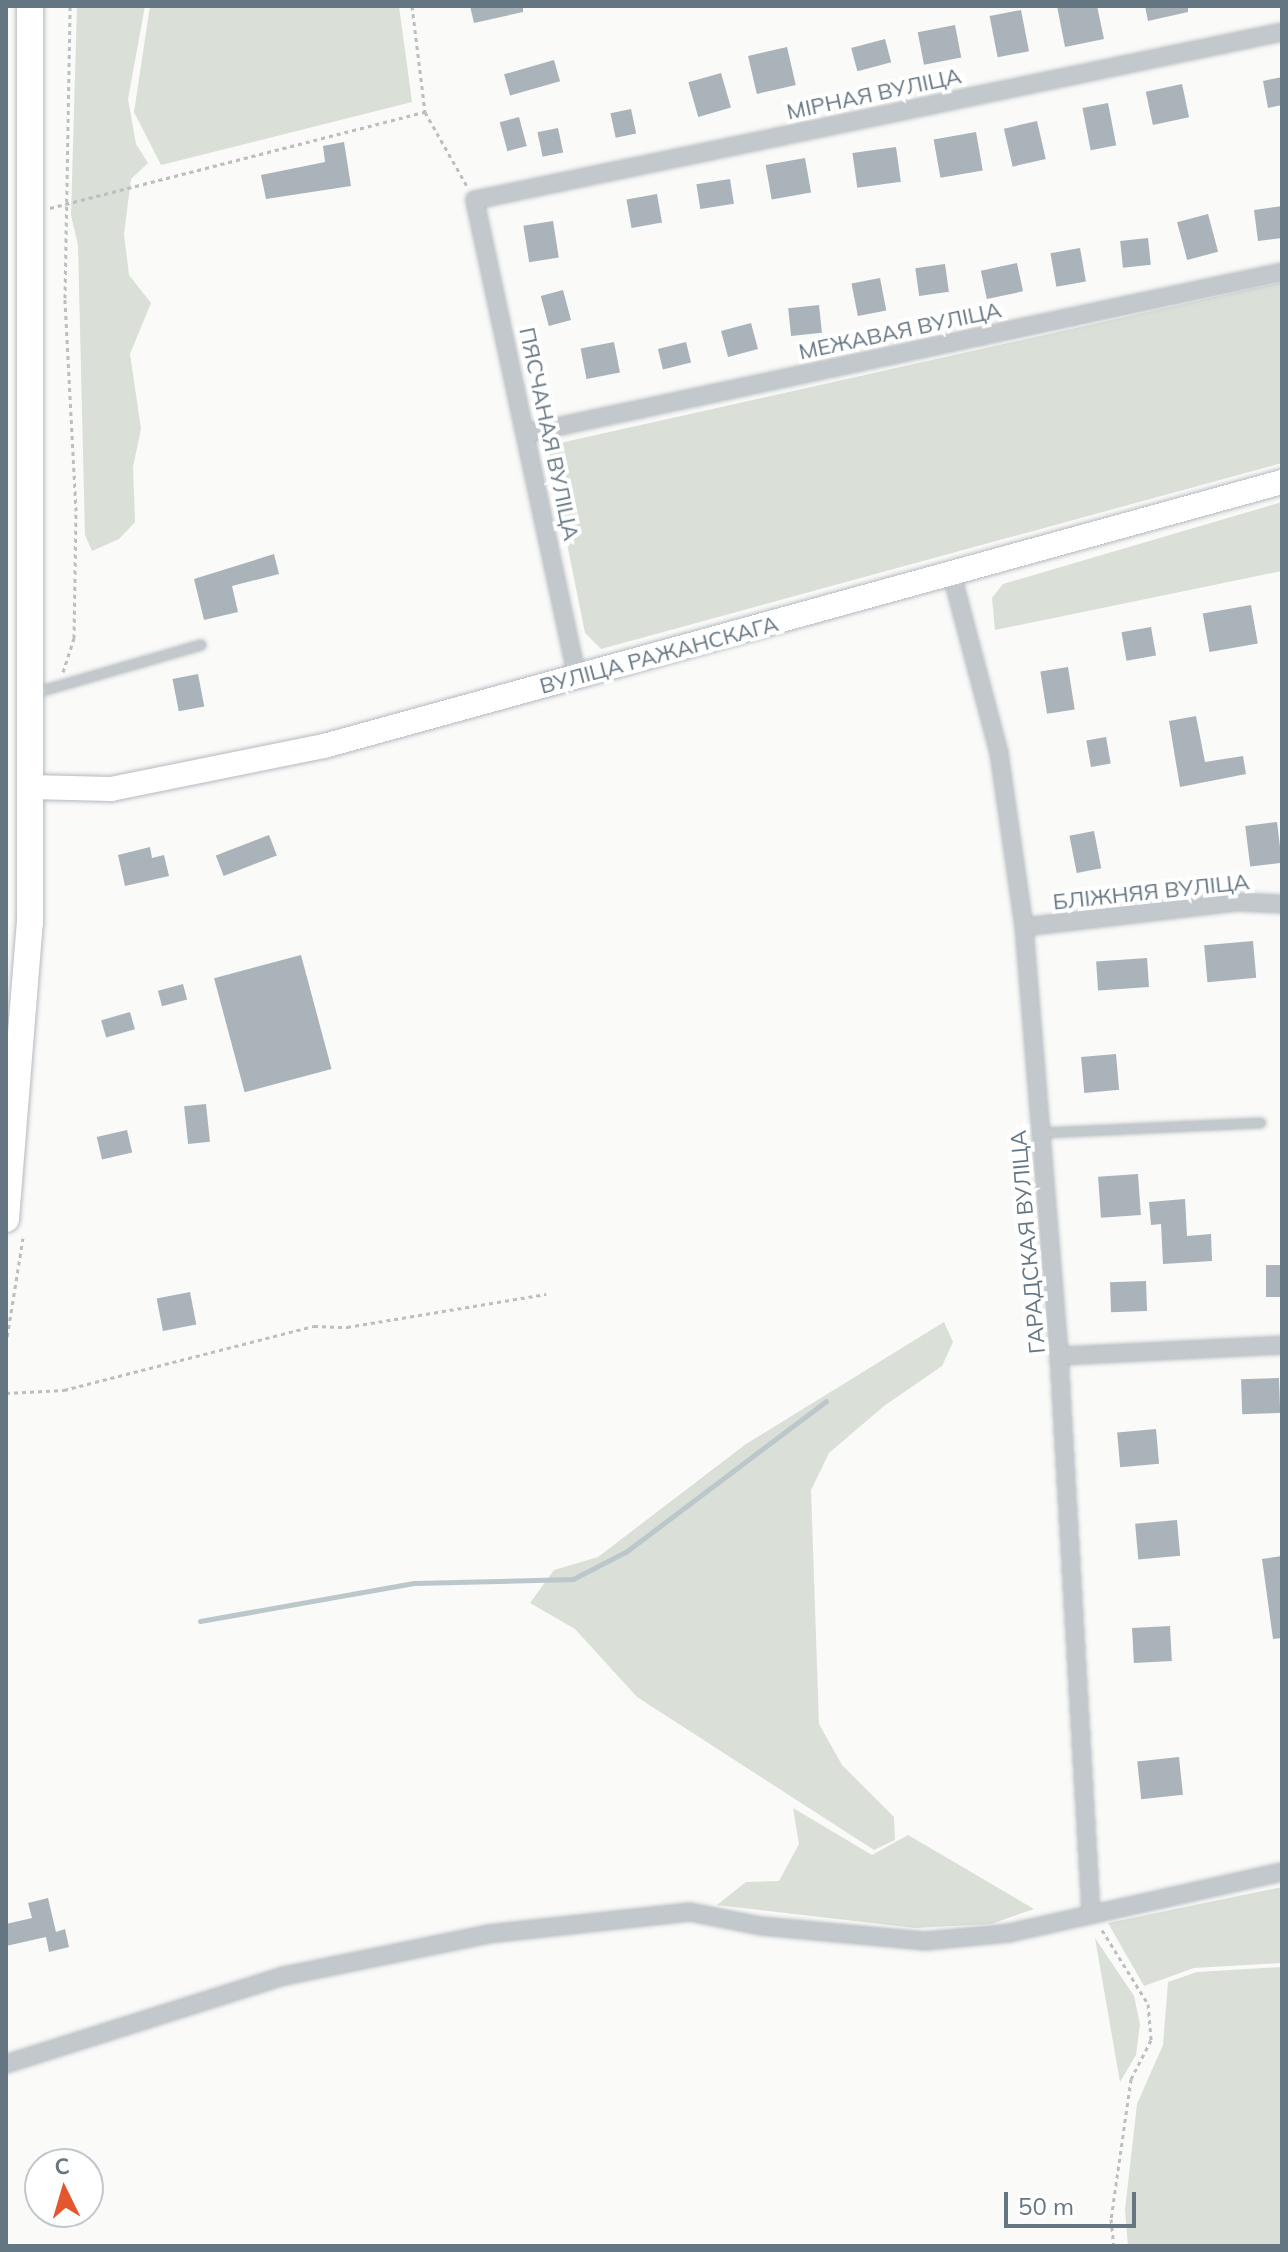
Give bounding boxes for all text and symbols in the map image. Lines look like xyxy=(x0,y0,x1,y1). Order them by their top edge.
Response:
street label: МІРНАЯ ВУЛІЦА xyxy=(784,63,964,125)
street label: МЕЖАВАЯ ВУЛІЦА xyxy=(796,297,1004,365)
street label: ПЯСЧАНАЯ ВУЛІЦА xyxy=(513,325,585,543)
street label: ВУЛІЦА РАЖАНСКАГА xyxy=(537,610,781,700)
street label: БЛІЖНЯЯ ВУЛІЦА xyxy=(1051,869,1251,915)
street label: ГАРАДСКАЯ ВУЛІЦА xyxy=(1005,1129,1051,1355)
north arrow xyxy=(24,2148,104,2228)
text: С xyxy=(53,2151,71,2181)
scale bar xyxy=(1008,2176,1140,2226)
text: 50 m xyxy=(1018,2191,1074,2221)

